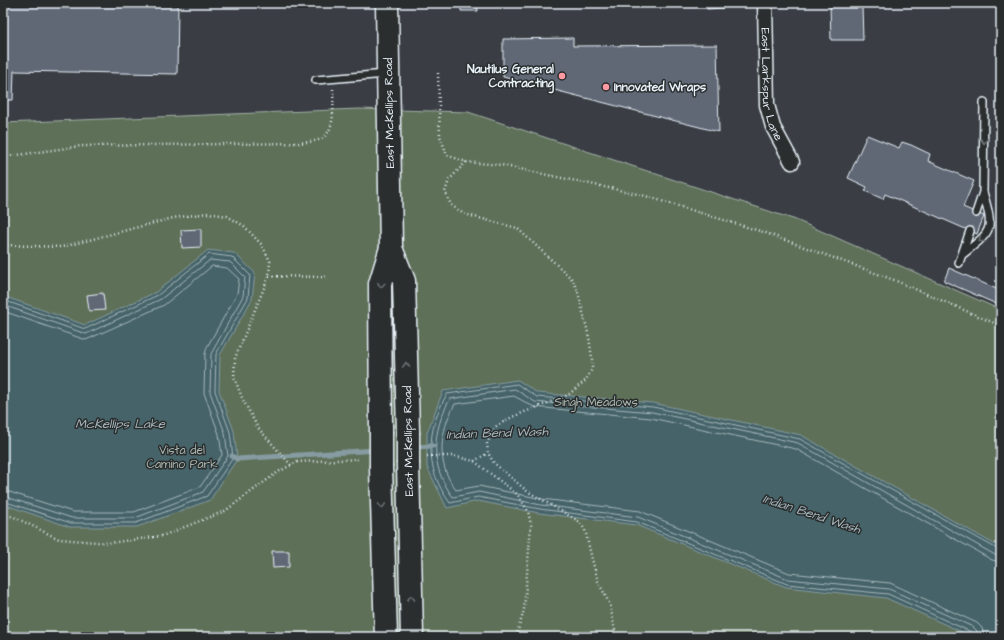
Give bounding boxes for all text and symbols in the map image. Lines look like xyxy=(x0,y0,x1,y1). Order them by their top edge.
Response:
street label: East Larkspur Lane xyxy=(756,28,787,144)
street label: East McKellips Road xyxy=(380,57,399,169)
place label: Nautilus General Contracting xyxy=(467,61,555,94)
marker: Nautilus General Contracting xyxy=(557,71,567,81)
place label: Innovated Wraps xyxy=(614,79,706,97)
marker: Innovated Wraps xyxy=(601,82,611,92)
one-way arrow xyxy=(980,138,988,144)
one-way arrow xyxy=(978,235,985,242)
one-way arrow xyxy=(377,282,386,288)
one-way arrow xyxy=(402,362,410,368)
street label: East McKellips Road xyxy=(399,385,418,497)
park label: Singh Meadows xyxy=(554,394,638,412)
water label: McKellips Lake xyxy=(75,415,166,433)
water label: Indian Bend Wash xyxy=(446,422,549,444)
park label: Vista del Camino Park xyxy=(146,442,218,473)
water label: Indian Bend Wash xyxy=(760,490,863,538)
one-way arrow xyxy=(378,503,386,509)
one-way arrow xyxy=(407,595,415,601)

